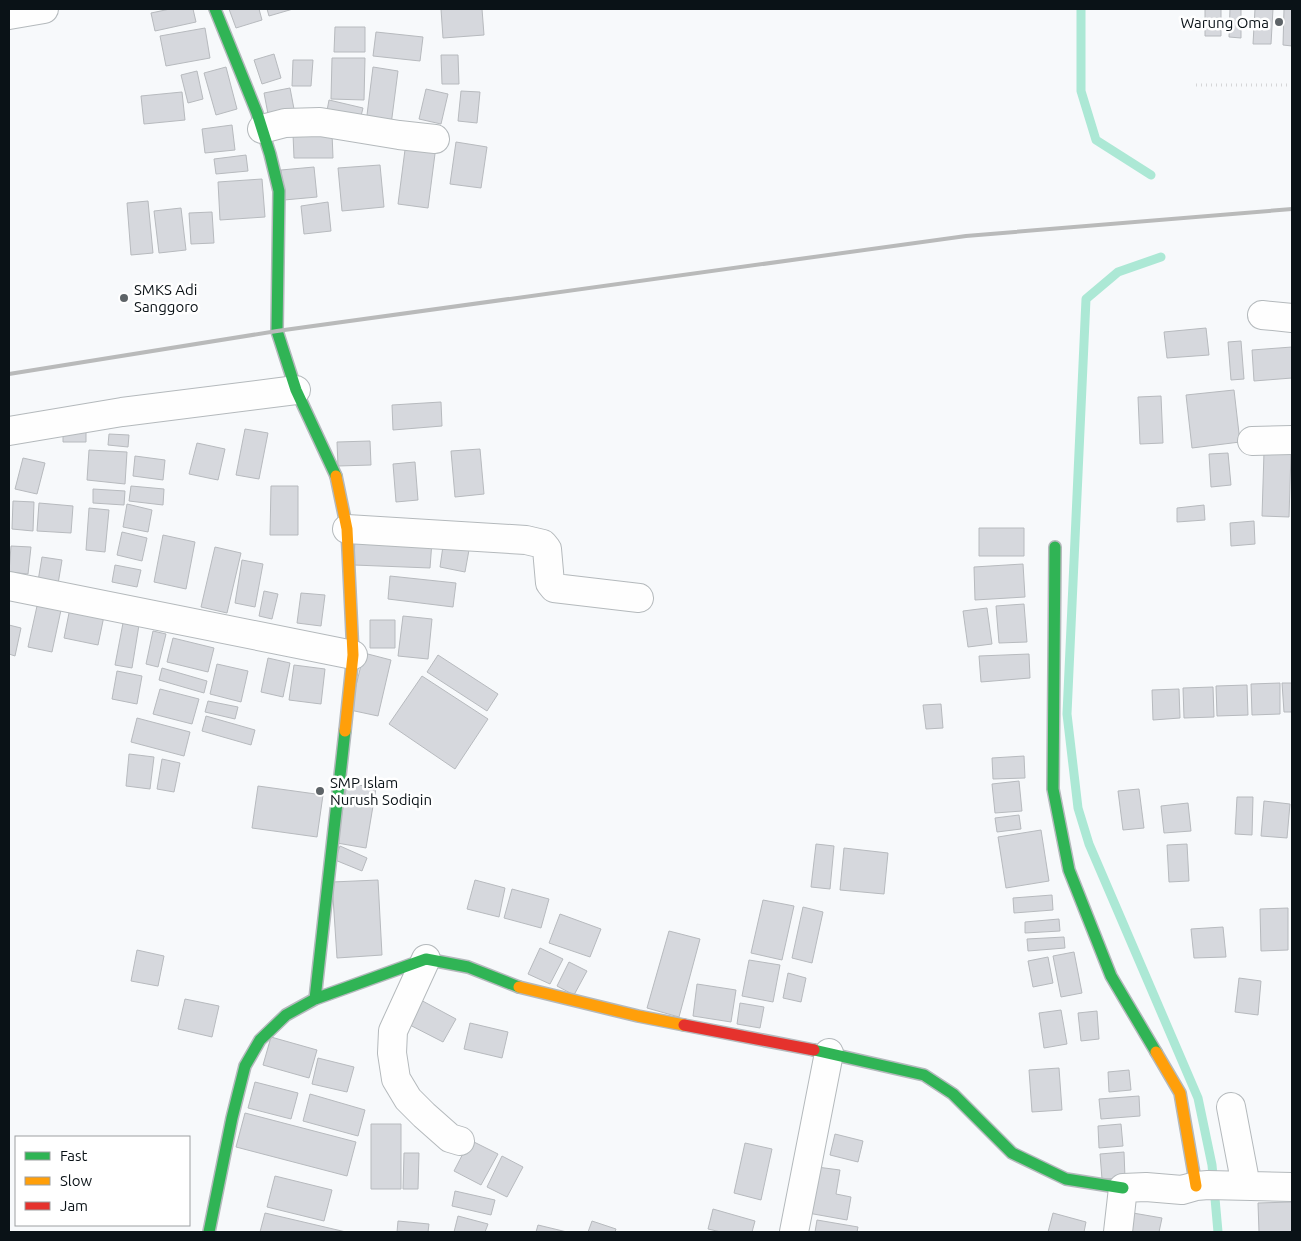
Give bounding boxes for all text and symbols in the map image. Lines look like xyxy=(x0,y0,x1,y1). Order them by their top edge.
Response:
place label: Warung Oma xyxy=(1181,14,1269,31)
marker: Warung Oma xyxy=(1273,16,1285,28)
place label: SMKS Adi Sanggoro xyxy=(134,281,199,315)
marker: SMKS Adi Sanggoro xyxy=(118,292,130,304)
place label: SMP Islam Nurush Sodiqin xyxy=(330,774,432,808)
marker: SMP Islam Nurush Sodiqin xyxy=(314,785,326,797)
legend xyxy=(15,1136,190,1226)
text: Fast xyxy=(60,1147,88,1164)
text: Slow xyxy=(60,1172,93,1189)
text: Jam xyxy=(60,1197,88,1214)

